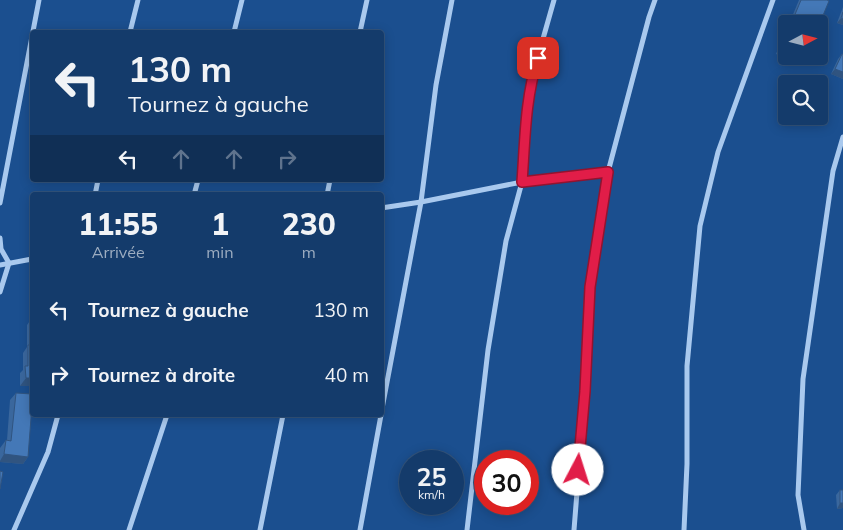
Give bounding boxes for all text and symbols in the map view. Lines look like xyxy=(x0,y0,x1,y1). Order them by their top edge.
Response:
north arrow xyxy=(778,15,828,65)
map controls xyxy=(778,15,828,125)
pin xyxy=(517,37,559,79)
icon: arrive xyxy=(524,44,552,72)
text: 130 m xyxy=(128,47,232,91)
icon: left xyxy=(45,50,110,115)
button: search xyxy=(778,75,828,125)
text: Tournez à gauche xyxy=(128,90,309,118)
icon: left xyxy=(114,145,142,173)
icon: ahead xyxy=(167,145,195,173)
icon: ahead xyxy=(220,145,248,173)
icon: right xyxy=(273,145,301,173)
text: 11:55 xyxy=(78,205,158,243)
text: 1 xyxy=(211,205,229,243)
text: 230 xyxy=(282,205,336,243)
text: Arrivée xyxy=(92,242,145,262)
text: min xyxy=(206,242,234,262)
text: m xyxy=(302,242,316,262)
icon: left xyxy=(45,296,73,324)
text: Tournez à gauche xyxy=(88,298,249,322)
text: 130 m xyxy=(313,298,369,322)
icon: right xyxy=(45,361,73,389)
text: Tournez à droite xyxy=(88,363,235,387)
text: 40 m xyxy=(325,363,369,387)
position arrow xyxy=(551,443,603,495)
speed limit sign: 30 xyxy=(474,450,539,515)
text: 25 xyxy=(416,461,447,492)
text: km/h xyxy=(418,487,445,502)

